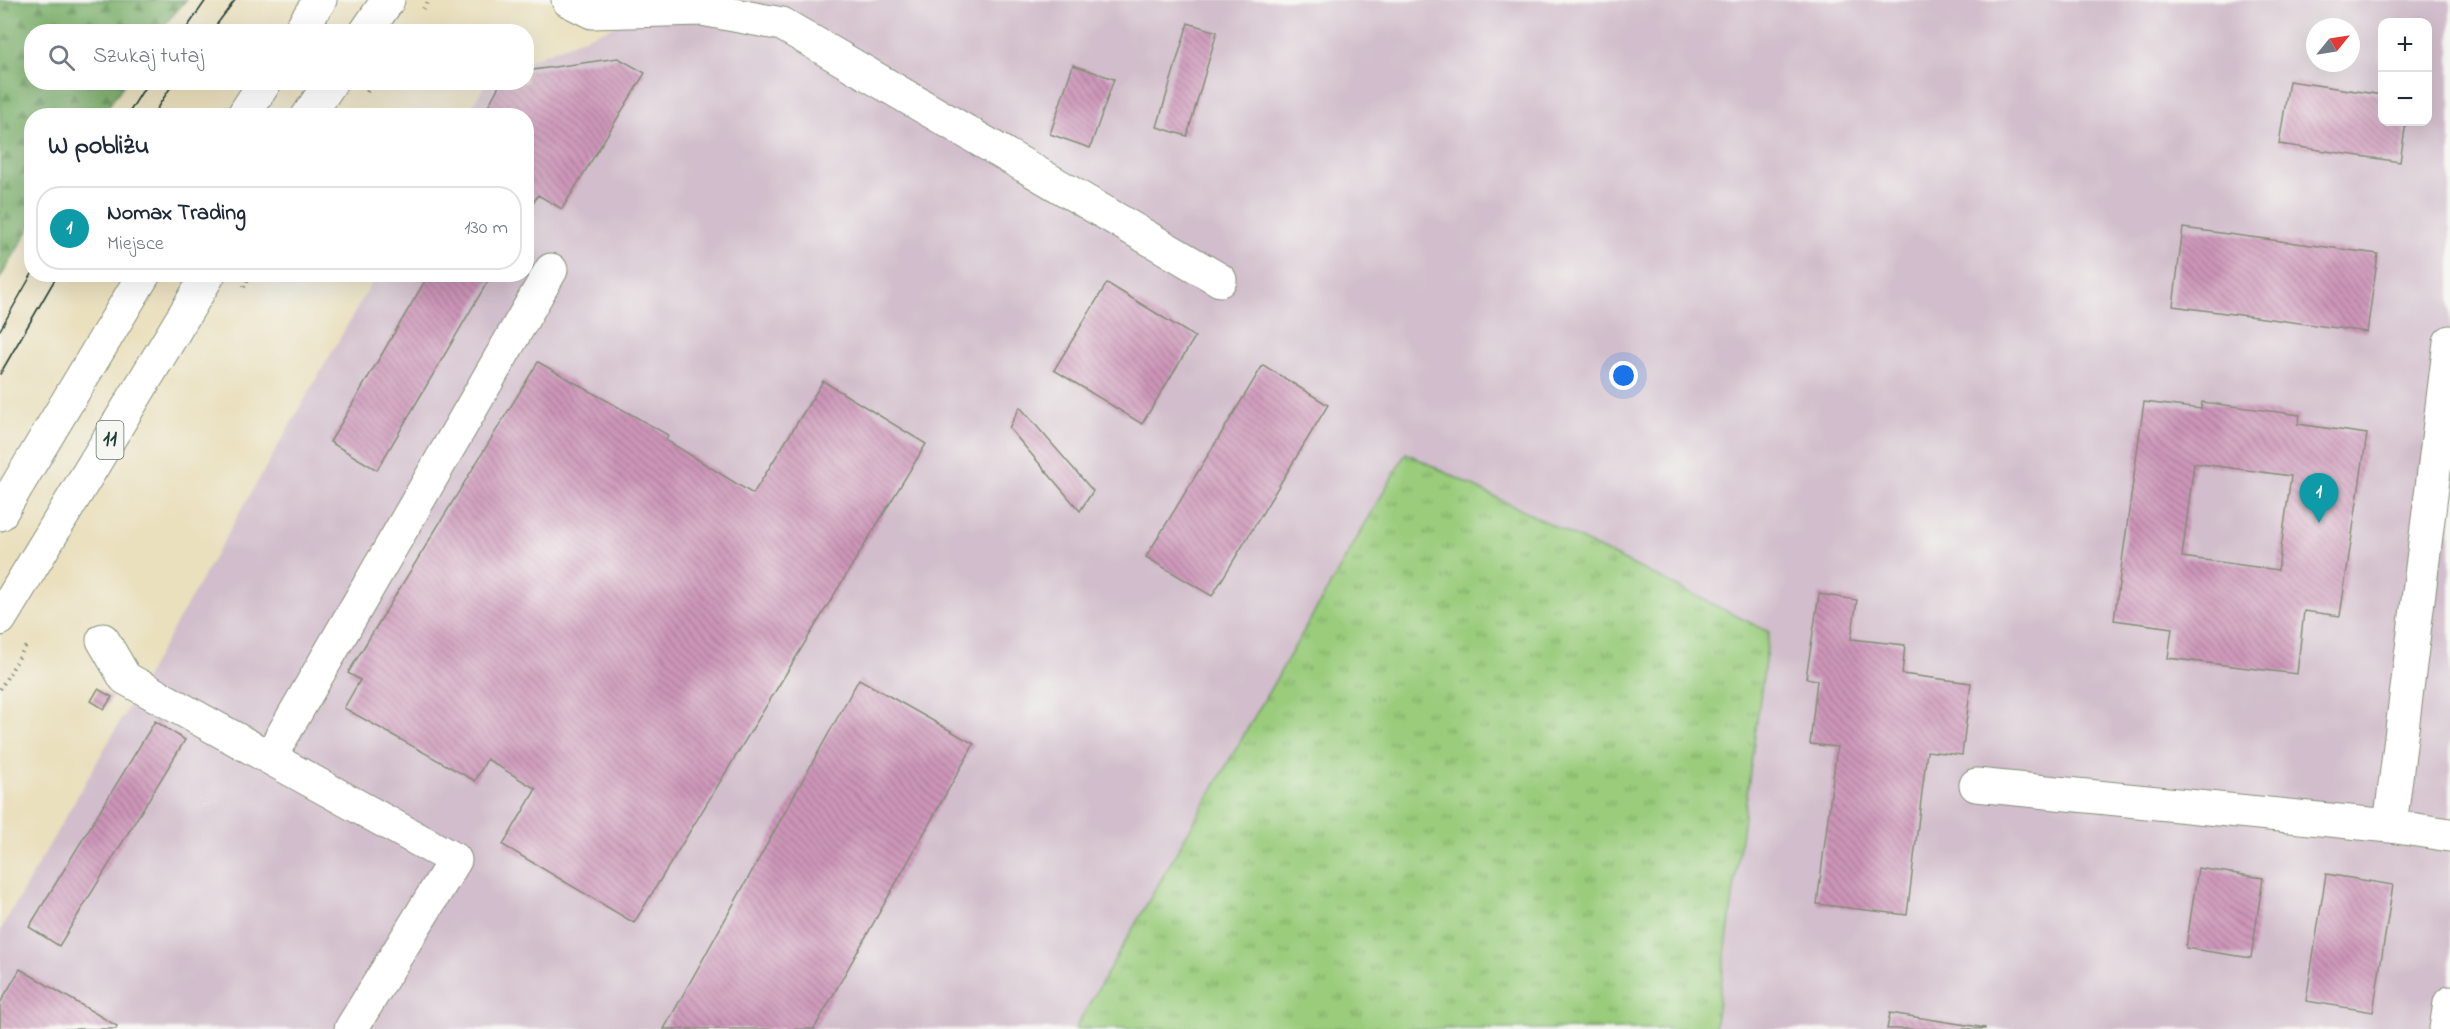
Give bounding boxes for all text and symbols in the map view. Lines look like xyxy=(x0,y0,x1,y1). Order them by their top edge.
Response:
north arrow xyxy=(2306,18,2360,72)
map controls xyxy=(2378,18,2432,126)
button: + xyxy=(2378,18,2432,72)
search box xyxy=(24,24,534,90)
icon: search xyxy=(45,41,78,74)
text: Szukaj tutaj xyxy=(93,41,204,73)
button: − xyxy=(2378,72,2432,126)
text: W pobliżu xyxy=(48,128,149,166)
text: Nomax Trading xyxy=(107,198,246,230)
text: 1 xyxy=(66,214,73,243)
text: 130 m xyxy=(464,214,508,243)
text: Miejsce xyxy=(107,230,164,259)
your location xyxy=(1609,361,1638,390)
road number: 11 xyxy=(96,421,124,459)
pin: 1 xyxy=(2300,474,2338,523)

